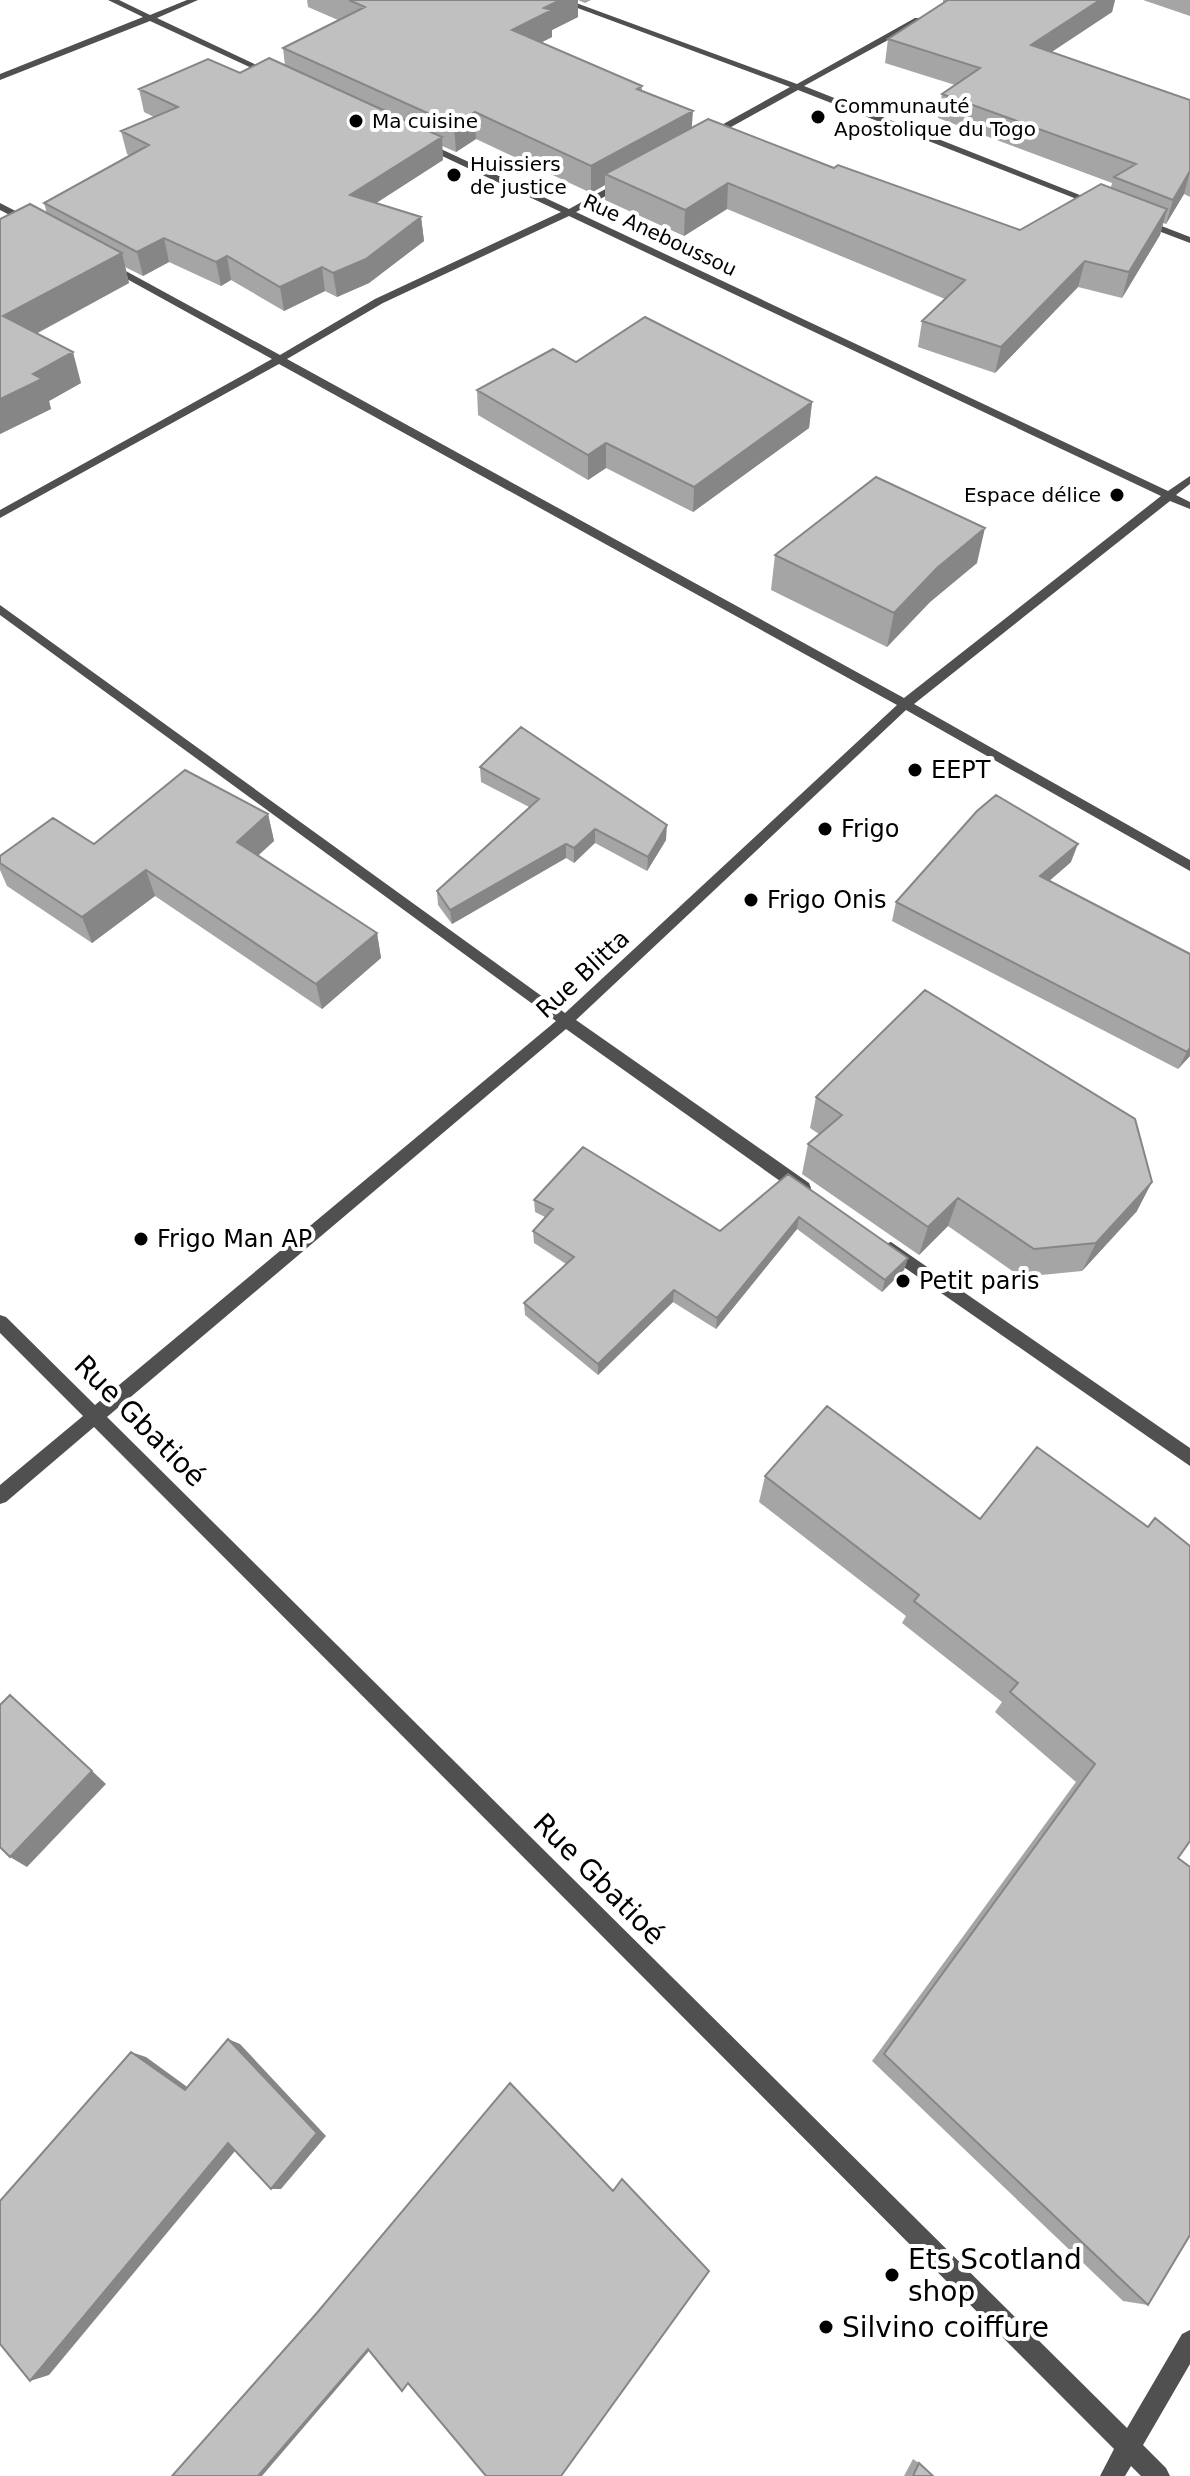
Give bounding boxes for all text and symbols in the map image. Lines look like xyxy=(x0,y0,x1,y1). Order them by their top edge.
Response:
place label: Communauté Apostolique du Togo xyxy=(834,94,1036,141)
marker: Communauté Apostolique du Togo xyxy=(809,108,827,126)
place label: Ma cuisine xyxy=(372,109,478,133)
marker: Ma cuisine xyxy=(347,112,365,130)
place label: Huissiers de justice xyxy=(470,152,567,199)
marker: Huissiers de justice xyxy=(445,166,463,184)
street label: Rue Aneboussou xyxy=(580,189,740,281)
place label: Espace délice xyxy=(964,483,1101,507)
marker: Espace délice xyxy=(1108,486,1126,504)
place label: EEPT xyxy=(931,756,991,784)
marker: EEPT xyxy=(906,761,924,779)
place label: Frigo xyxy=(841,815,900,843)
marker: Frigo xyxy=(816,820,834,838)
place label: Frigo Onis xyxy=(767,886,886,914)
marker: Frigo Onis xyxy=(742,891,760,909)
street label: Rue Blitta xyxy=(531,924,635,1024)
place label: Frigo Man AP xyxy=(157,1225,312,1253)
marker: Frigo Man AP xyxy=(132,1230,150,1248)
place label: Petit paris xyxy=(919,1267,1039,1295)
marker: Petit paris xyxy=(894,1272,912,1290)
street label: Rue Gbatioé xyxy=(68,1349,212,1493)
street label: Rue Gbatioé xyxy=(527,1807,671,1951)
place label: Ets Scotland shop xyxy=(908,2243,1082,2308)
marker: Ets Scotland shop xyxy=(883,2266,901,2284)
place label: Silvino coiffure xyxy=(842,2311,1049,2344)
marker: Silvino coiffure xyxy=(817,2318,835,2336)

